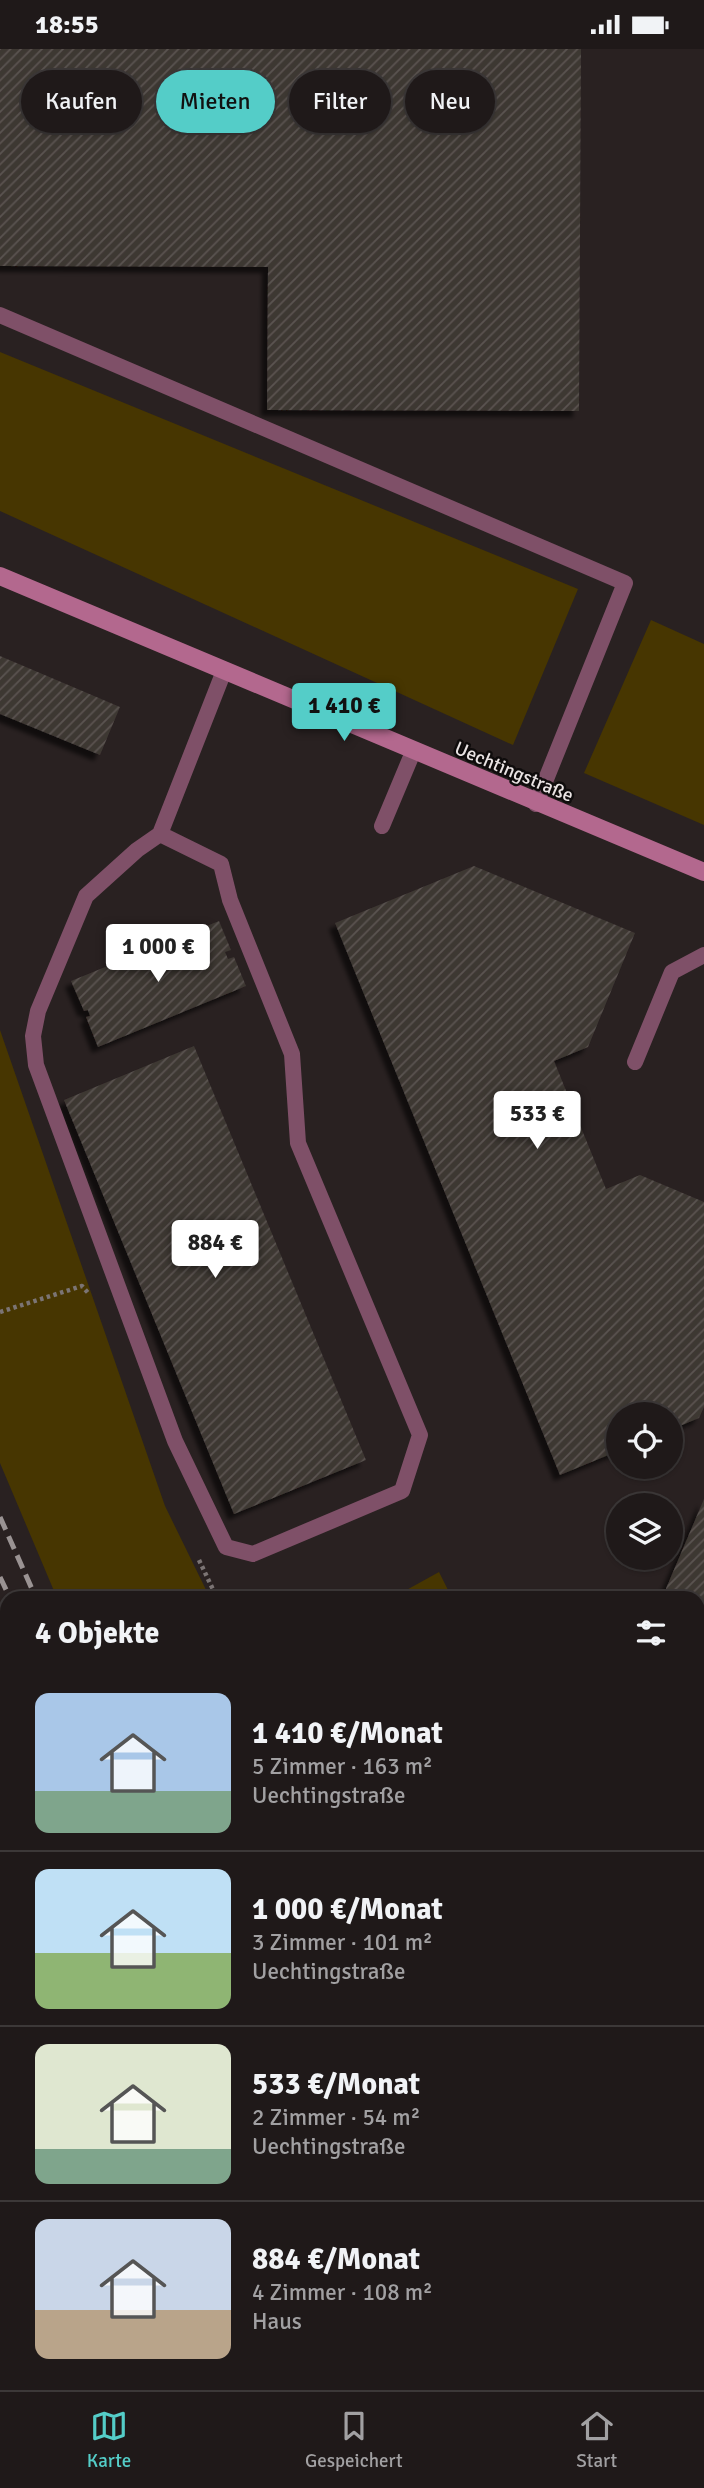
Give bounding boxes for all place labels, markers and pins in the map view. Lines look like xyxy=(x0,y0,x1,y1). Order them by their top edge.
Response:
pin: 1 410 € xyxy=(279,683,409,743)
pin: 1 000 € xyxy=(93,925,223,984)
pin: 533 € xyxy=(488,1091,586,1151)
pin: 884 € xyxy=(166,1221,264,1280)

